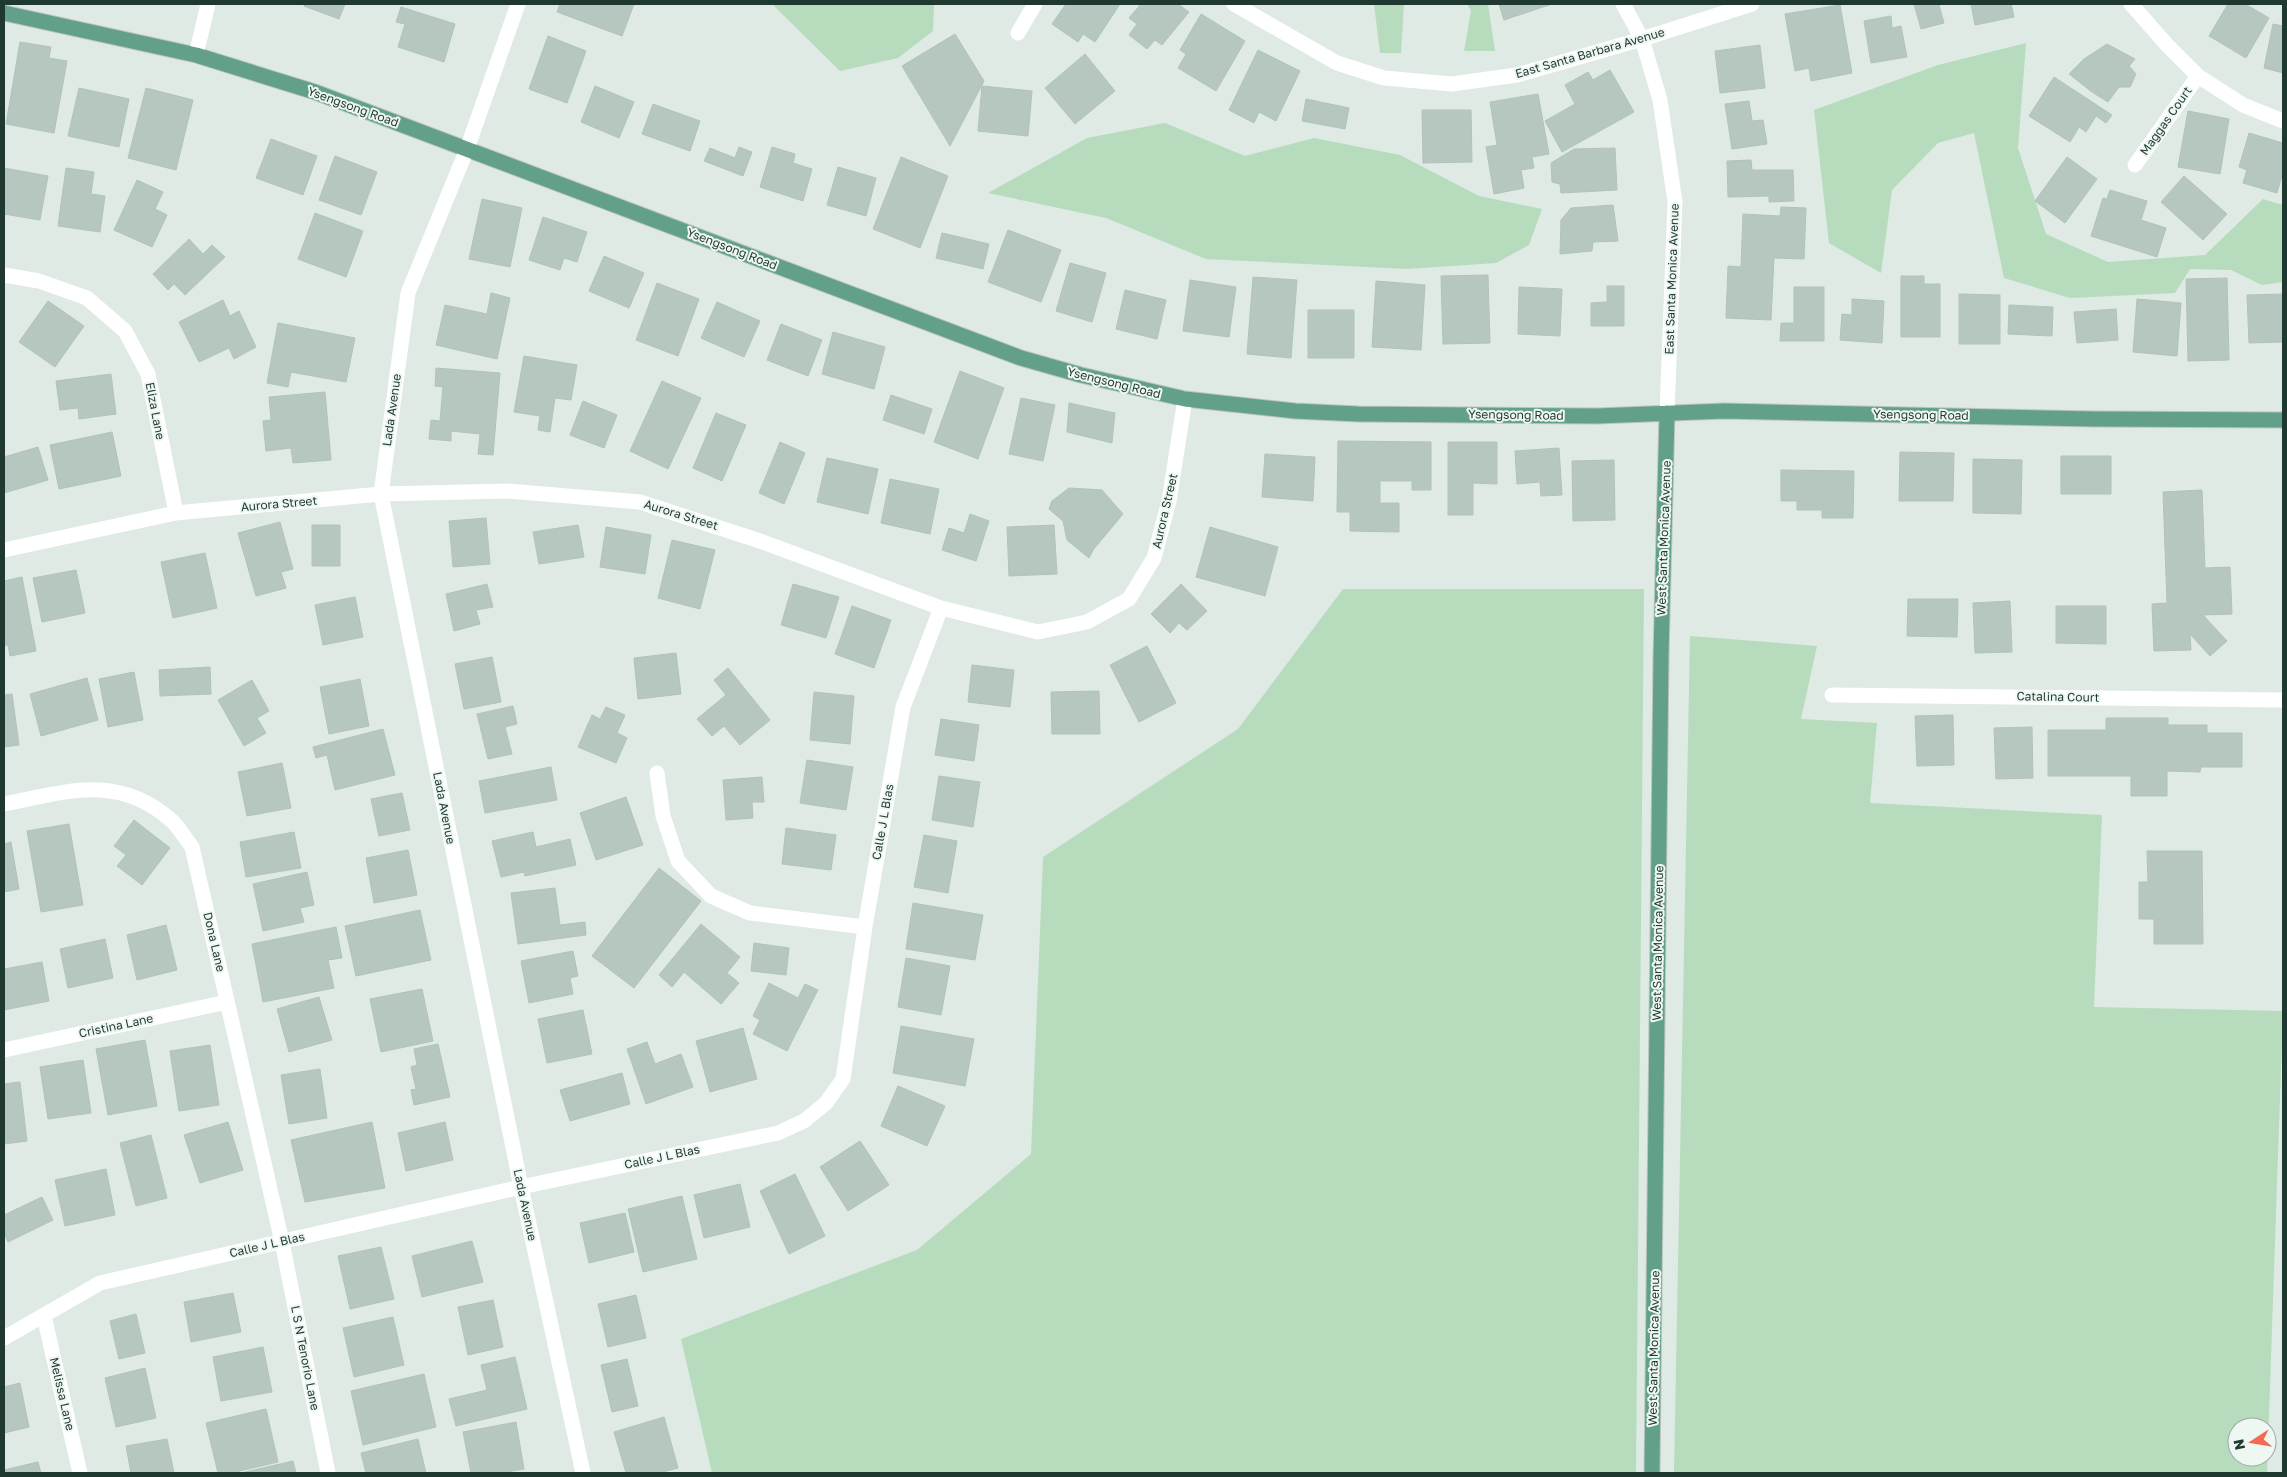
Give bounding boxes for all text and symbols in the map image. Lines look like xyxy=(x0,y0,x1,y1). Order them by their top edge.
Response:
street label: East Santa Barbara Avenue xyxy=(1513,24,1666,81)
street label: Ysengsong Road xyxy=(306,83,401,130)
street label: Maggas Court xyxy=(2136,83,2195,158)
street label: East Santa Monica Avenue xyxy=(1661,203,1682,355)
street label: Ysengsong Road xyxy=(685,224,780,273)
street label: Ysengsong Road xyxy=(1066,364,1162,401)
street label: Lada Avenue xyxy=(379,373,404,447)
street label: Eliza Lane xyxy=(143,381,168,441)
street label: Ysengsong Road xyxy=(1468,406,1564,423)
street label: Ysengsong Road xyxy=(1873,406,1969,423)
street label: West Santa Monica Avenue xyxy=(1653,460,1674,616)
street label: Aurora Street xyxy=(1149,472,1180,550)
street label: Aurora Street xyxy=(240,493,318,514)
street label: Aurora Street xyxy=(642,496,720,533)
street label: Catalina Court xyxy=(2016,688,2100,705)
street label: Lada Avenue xyxy=(430,771,459,845)
street label: Calle J L Blas xyxy=(868,783,897,861)
street label: West Santa Monica Avenue xyxy=(1649,865,1666,1021)
street label: Dona Lane xyxy=(200,911,229,973)
street label: Cristina Lane xyxy=(77,1010,154,1041)
street label: Calle J L Blas xyxy=(623,1141,701,1172)
street label: Lada Avenue xyxy=(511,1168,540,1242)
street label: Calle J L Blas xyxy=(228,1229,306,1260)
street label: West Santa Monica Avenue xyxy=(1645,1270,1662,1426)
street label: L S N Tenorio Lane xyxy=(288,1304,323,1412)
street label: Melissa Lane xyxy=(47,1356,78,1432)
north arrow xyxy=(2227,1417,2277,1467)
text: N xyxy=(2229,1438,2248,1452)

